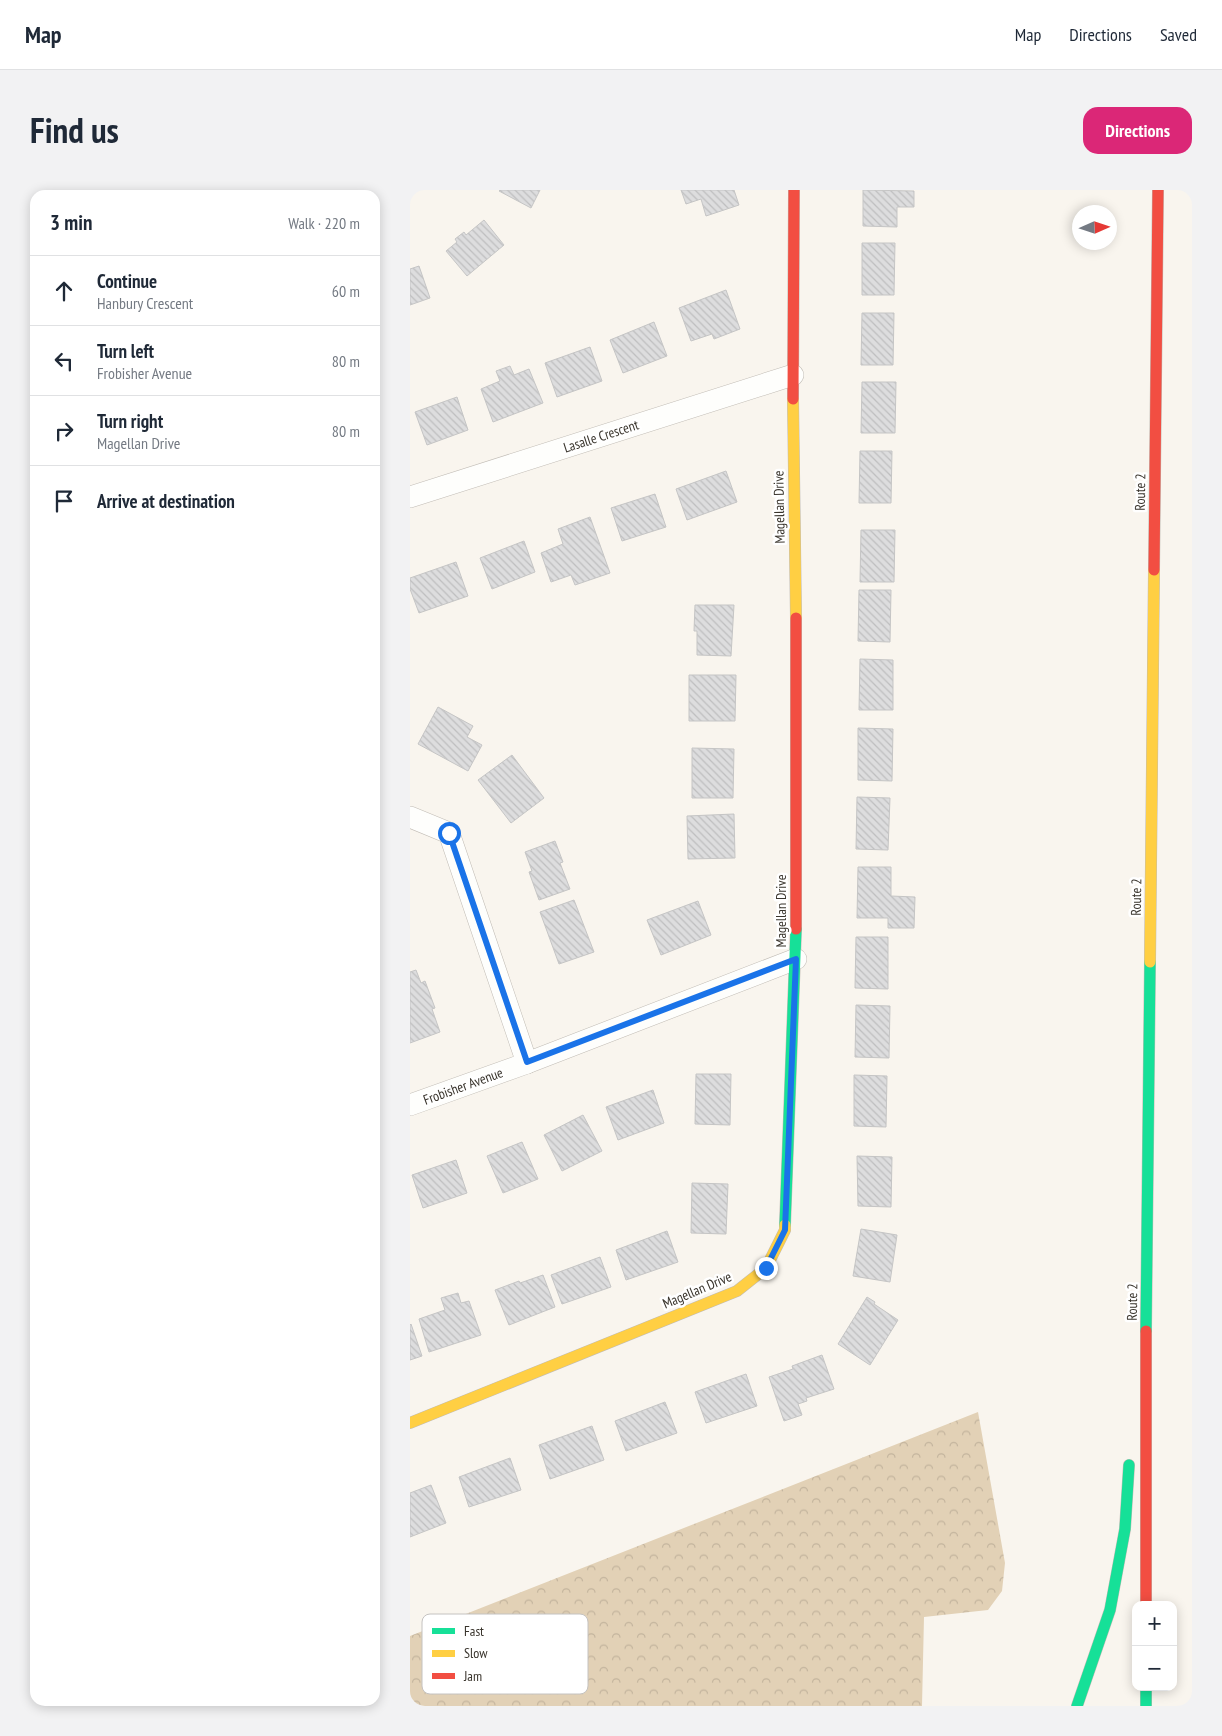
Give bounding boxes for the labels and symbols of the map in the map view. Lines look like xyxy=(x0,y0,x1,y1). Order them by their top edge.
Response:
north arrow xyxy=(1072,205,1117,250)
street label: Lasalle Crescent xyxy=(561,415,641,457)
street label: Magellan Drive xyxy=(769,470,789,544)
street label: Route 2 xyxy=(1131,473,1149,511)
route start xyxy=(438,822,461,845)
street label: Magellan Drive xyxy=(772,874,790,948)
street label: Route 2 xyxy=(1127,878,1145,916)
street label: Frobisher Avenue xyxy=(421,1063,505,1109)
route end xyxy=(755,1257,778,1280)
street label: Magellan Drive xyxy=(660,1267,734,1313)
street label: Route 2 xyxy=(1123,1283,1141,1321)
legend xyxy=(422,1614,588,1694)
text: Fast xyxy=(464,1622,484,1640)
text: Slow xyxy=(464,1644,488,1662)
text: Jam xyxy=(463,1667,482,1685)

